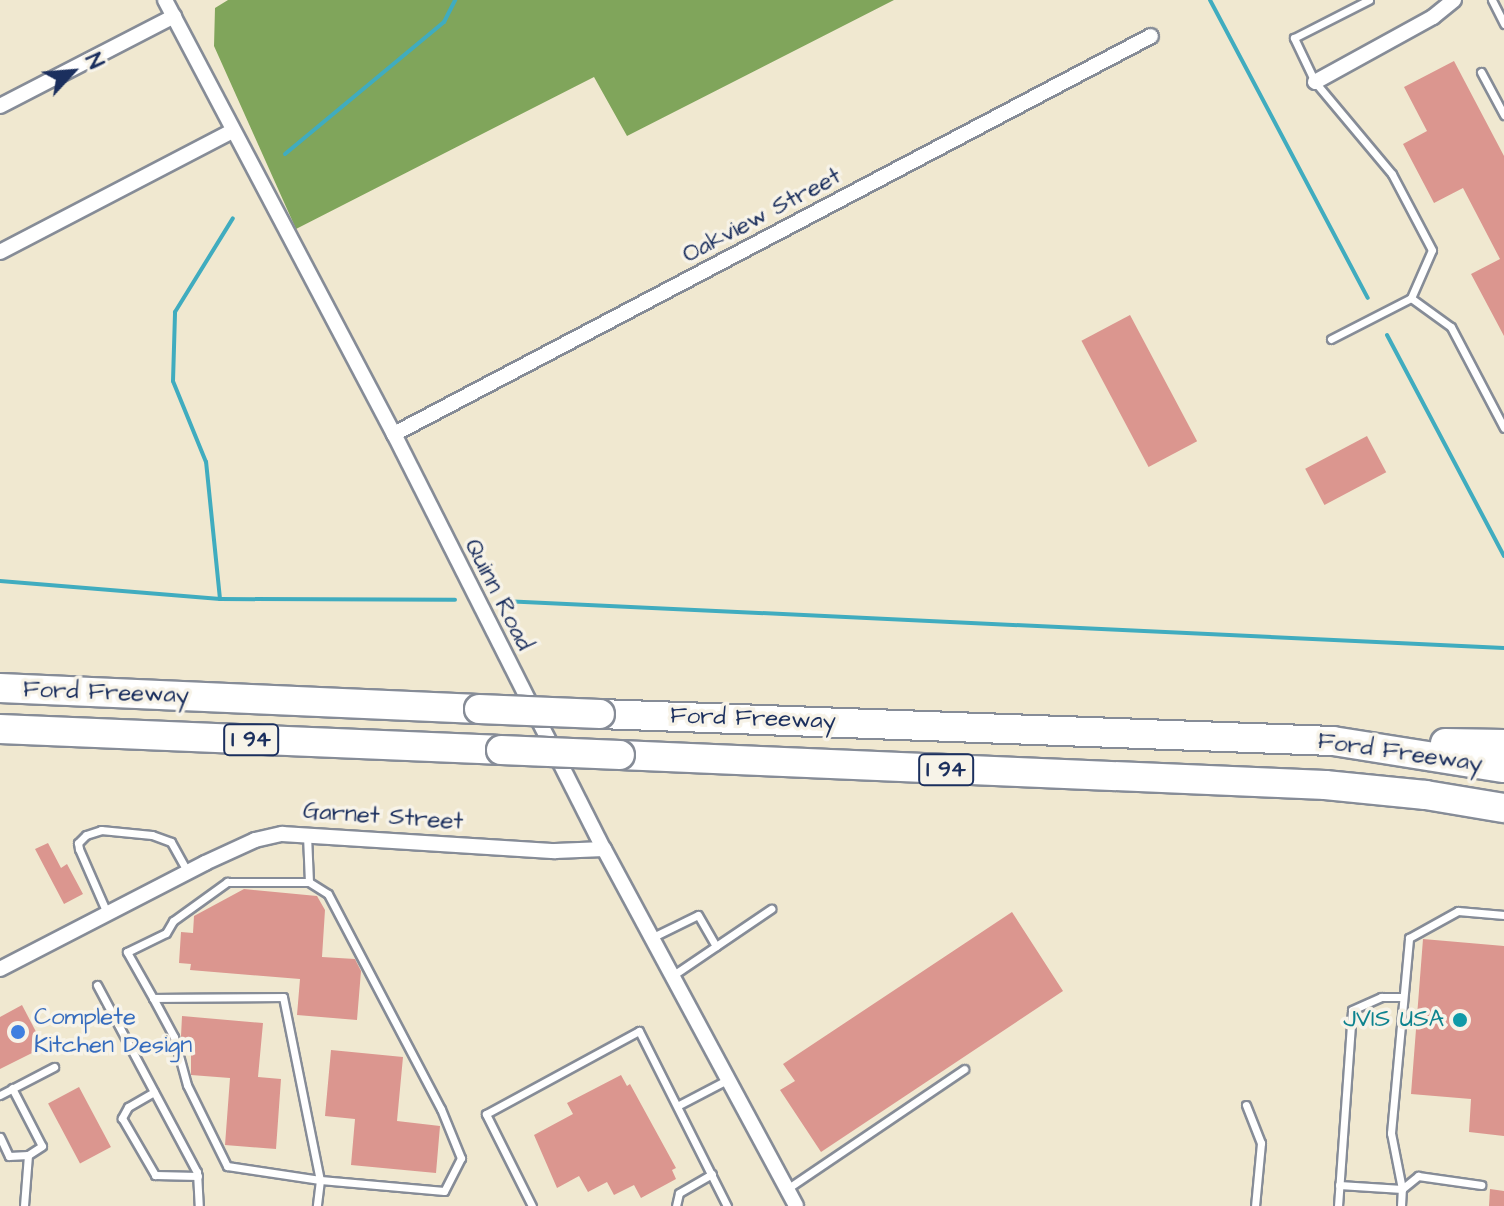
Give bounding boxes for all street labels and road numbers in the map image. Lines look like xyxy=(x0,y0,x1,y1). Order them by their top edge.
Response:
street label: Oakview Street xyxy=(678,162,846,270)
street label: Quinn Road xyxy=(458,534,538,656)
street label: Ford Freeway xyxy=(23,676,189,710)
street label: Ford Freeway xyxy=(670,702,836,736)
road number: I 94 xyxy=(223,722,279,758)
street label: Ford Freeway xyxy=(1316,727,1484,779)
road number: I 94 xyxy=(918,752,974,788)
street label: Garnet Street xyxy=(302,797,464,837)

